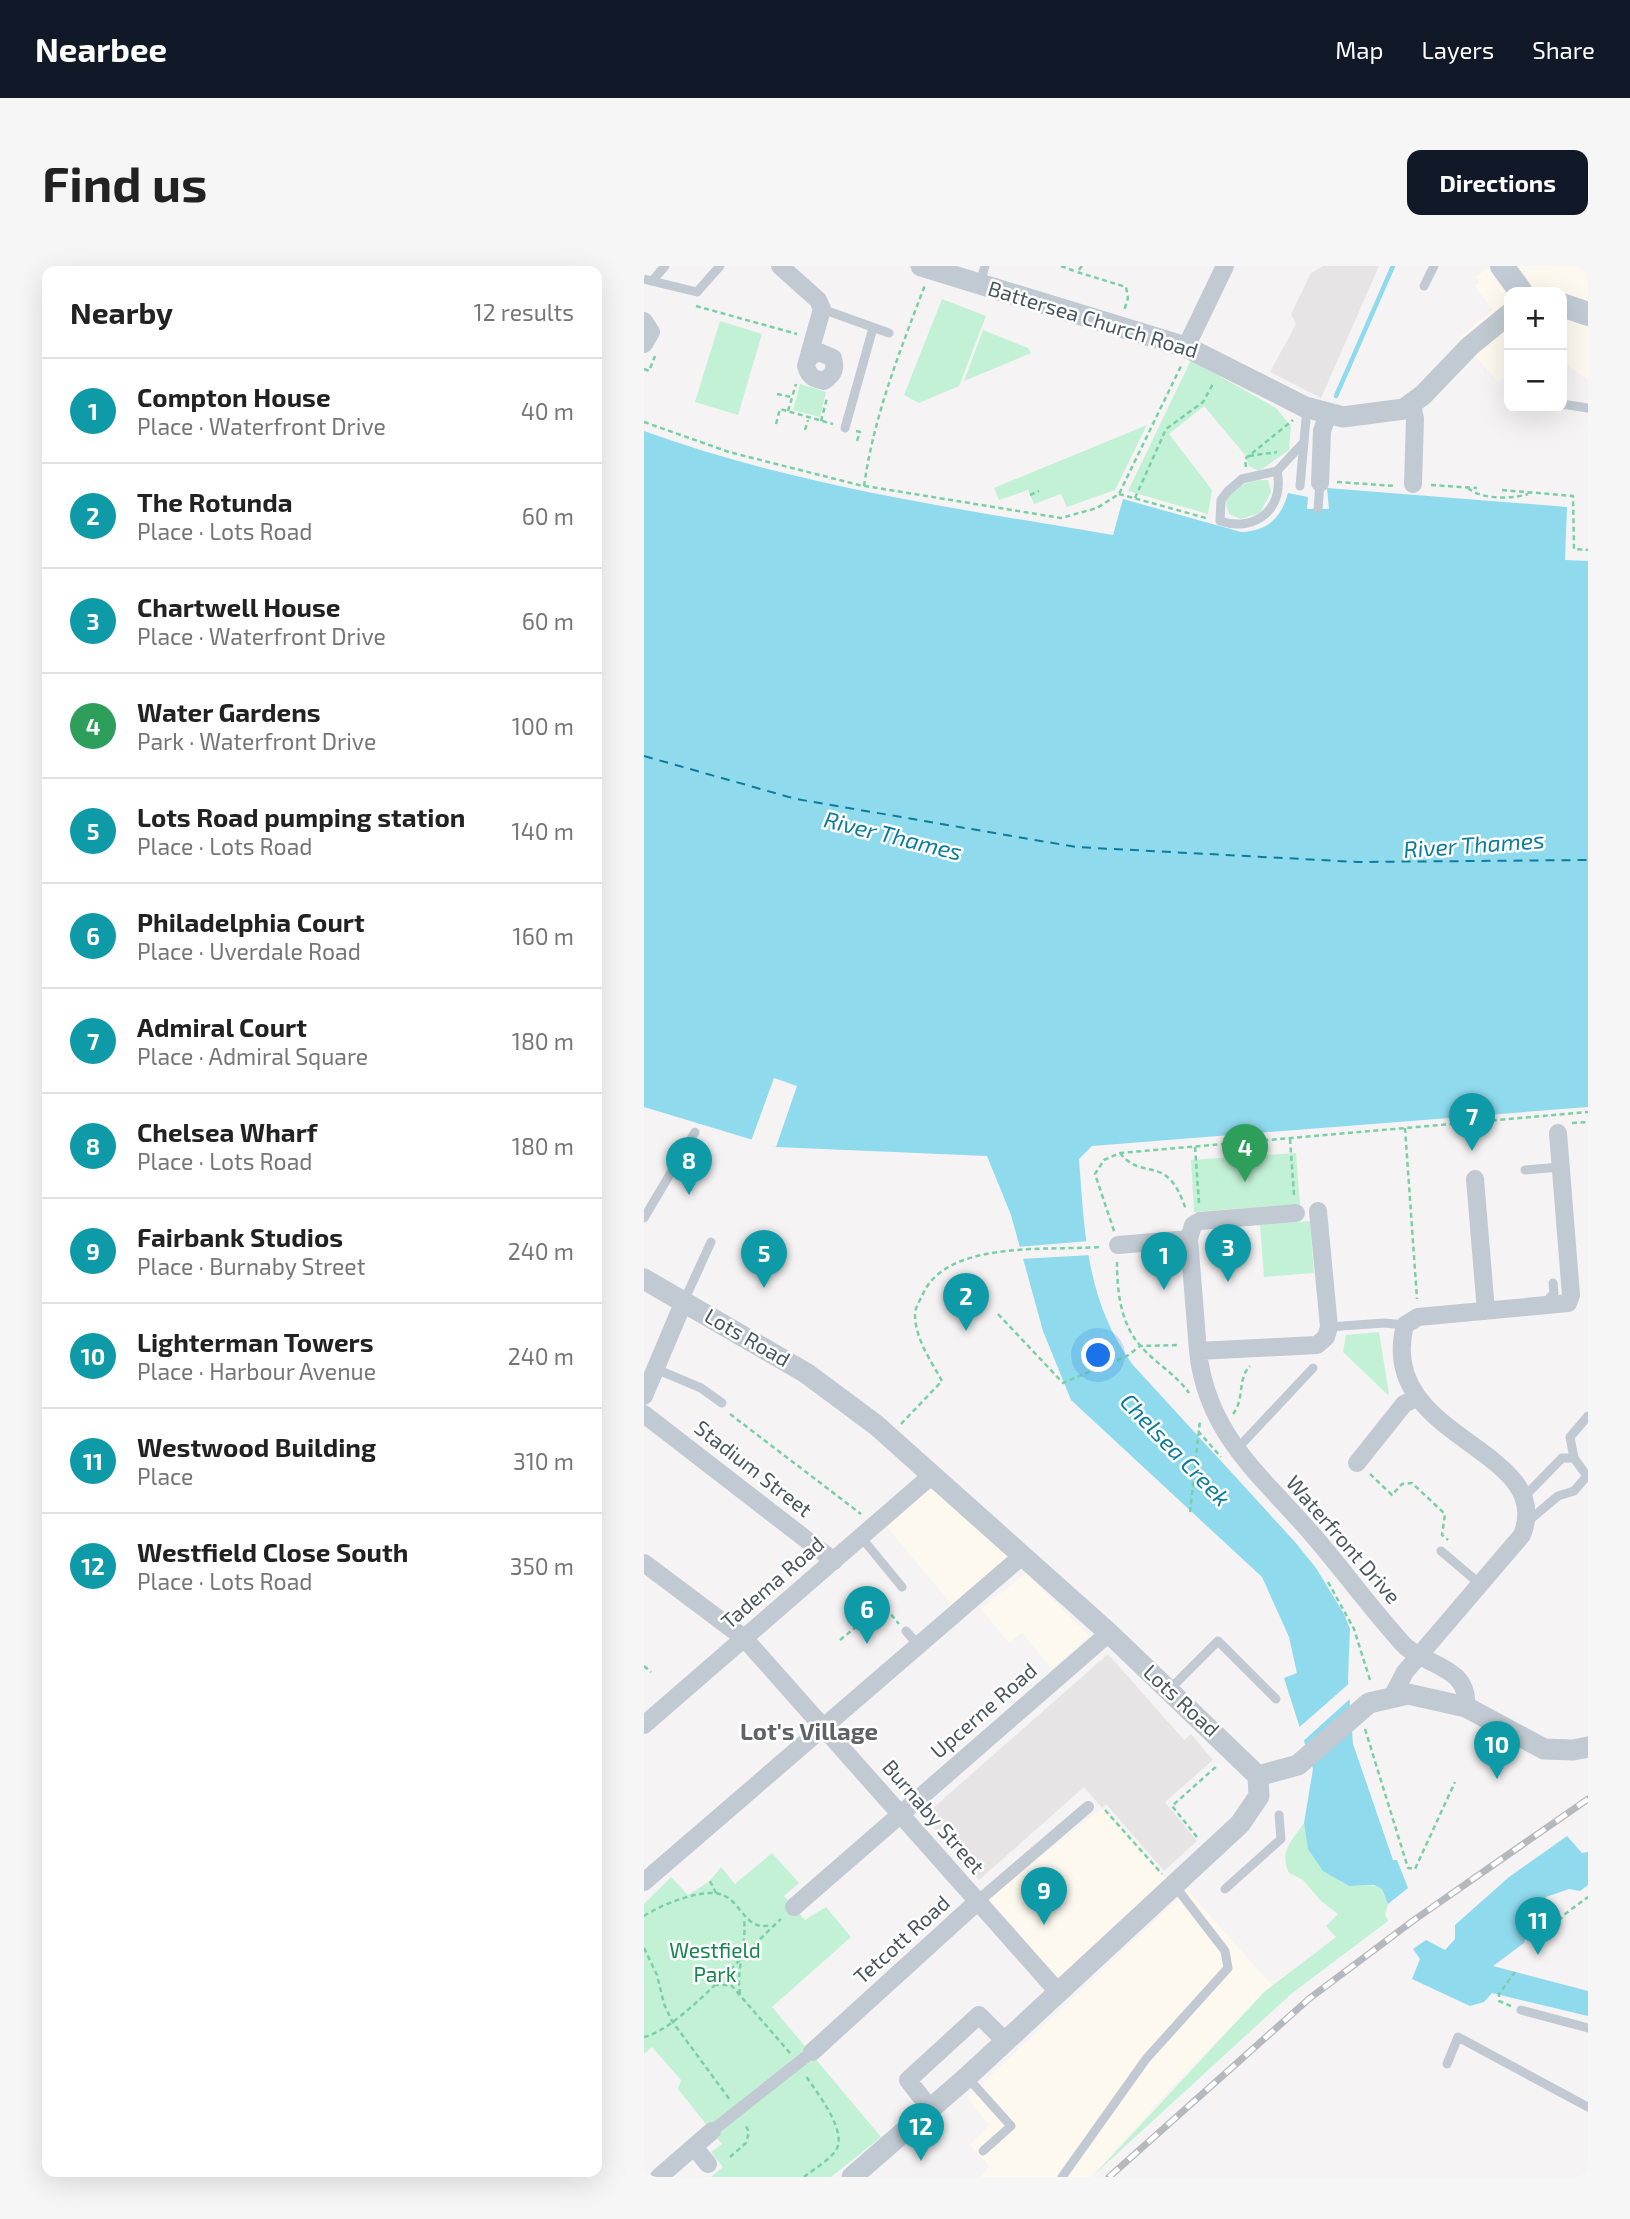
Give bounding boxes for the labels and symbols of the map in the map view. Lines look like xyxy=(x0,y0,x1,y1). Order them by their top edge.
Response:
street label: Battersea Church Road xyxy=(985,275,1201,362)
water label: River Thames xyxy=(821,804,965,866)
water label: River Thames xyxy=(1402,825,1545,863)
pin: 7 xyxy=(1449,1093,1495,1151)
pin: 4 xyxy=(1222,1124,1268,1182)
pin: 8 xyxy=(666,1137,712,1195)
pin: 3 xyxy=(1205,1224,1251,1282)
pin: 5 xyxy=(741,1230,787,1288)
pin: 1 xyxy=(1141,1232,1187,1290)
pin: 2 xyxy=(943,1273,989,1331)
street label: Lots Road xyxy=(701,1302,795,1371)
your location xyxy=(1081,1338,1115,1372)
water label: Chelsea Creek xyxy=(1115,1387,1237,1512)
street label: Stadium Street xyxy=(690,1414,818,1521)
street label: Waterfront Drive xyxy=(1282,1470,1407,1608)
street label: Tadema Road xyxy=(715,1530,829,1633)
pin: 6 xyxy=(844,1586,890,1644)
street label: Upcerne Road xyxy=(925,1657,1041,1763)
street label: Lots Road xyxy=(1139,1659,1225,1741)
district label: Lot's Village xyxy=(740,1716,878,1745)
pin: 10 xyxy=(1474,1721,1520,1779)
street label: Burnaby Street xyxy=(878,1754,990,1878)
pin: 9 xyxy=(1021,1867,1067,1925)
street label: Tetcott Road xyxy=(848,1889,954,1988)
pin: 11 xyxy=(1515,1897,1561,1955)
park label: Westfield Park xyxy=(669,1937,761,1986)
pin: 12 xyxy=(898,2103,944,2161)

